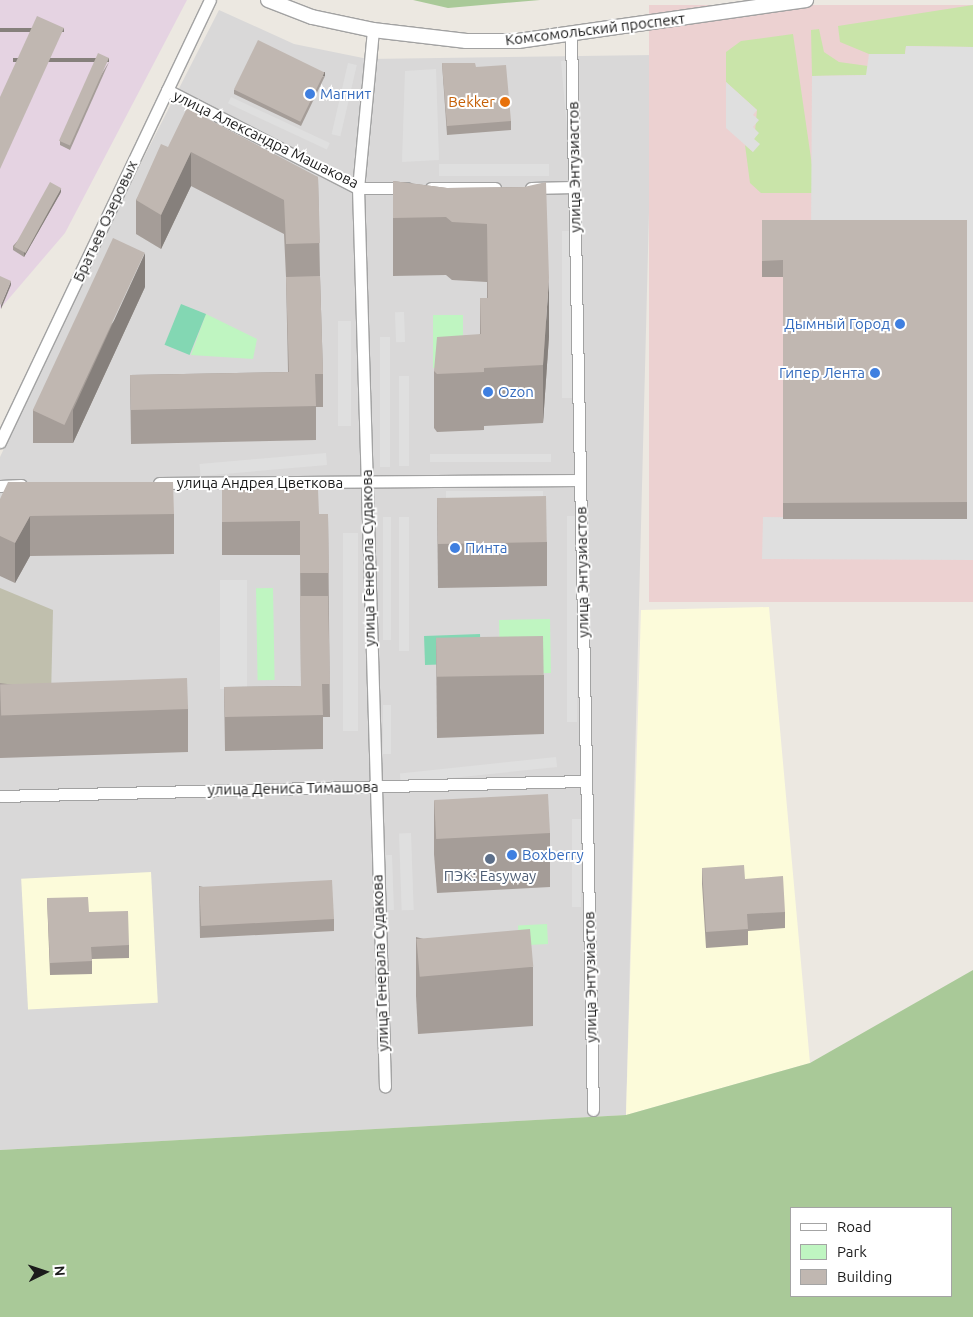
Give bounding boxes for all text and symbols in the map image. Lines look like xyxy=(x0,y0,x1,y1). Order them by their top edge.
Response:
street label: Комсомольский проспект xyxy=(504,9,686,49)
place label: Магнит xyxy=(320,85,371,103)
street label: улица Александра Машакова xyxy=(170,86,362,192)
marker: Магнит xyxy=(304,88,316,100)
place label: Bekker xyxy=(448,93,495,111)
marker: Bekker xyxy=(499,96,511,108)
street label: улица Энтузиастов xyxy=(564,101,584,233)
street label: Братьев Озеровых xyxy=(69,157,141,285)
place label: Дымный Город xyxy=(784,315,890,333)
marker: Дымный Город xyxy=(894,318,906,330)
place label: Гипер Лента xyxy=(779,364,865,382)
marker: Гипер Лента xyxy=(869,367,881,379)
place label: Ozon xyxy=(498,383,534,401)
marker: Ozon xyxy=(482,386,494,398)
street label: улица Генерала Судакова xyxy=(357,469,379,647)
street label: улица Андрея Цветкова xyxy=(177,474,343,492)
street label: улица Энтузиастов xyxy=(572,506,592,638)
place label: Пинта xyxy=(465,539,507,557)
marker: Пинта xyxy=(449,542,461,554)
street label: улица Дениса Тимашова xyxy=(207,778,379,798)
place label: Boxberry xyxy=(522,846,584,864)
marker: Boxberry xyxy=(506,849,518,861)
marker: ПЭК: Easyway xyxy=(484,853,496,865)
place label: ПЭК: Easyway xyxy=(444,867,536,885)
street label: улица Генерала Судакова xyxy=(368,874,392,1052)
street label: улица Энтузиастов xyxy=(580,911,600,1043)
legend xyxy=(790,1207,953,1297)
text: Road xyxy=(837,1218,872,1235)
text: Park xyxy=(837,1243,867,1260)
north arrow xyxy=(20,1247,70,1297)
text: N xyxy=(52,1265,68,1277)
text: Building xyxy=(837,1268,892,1285)

